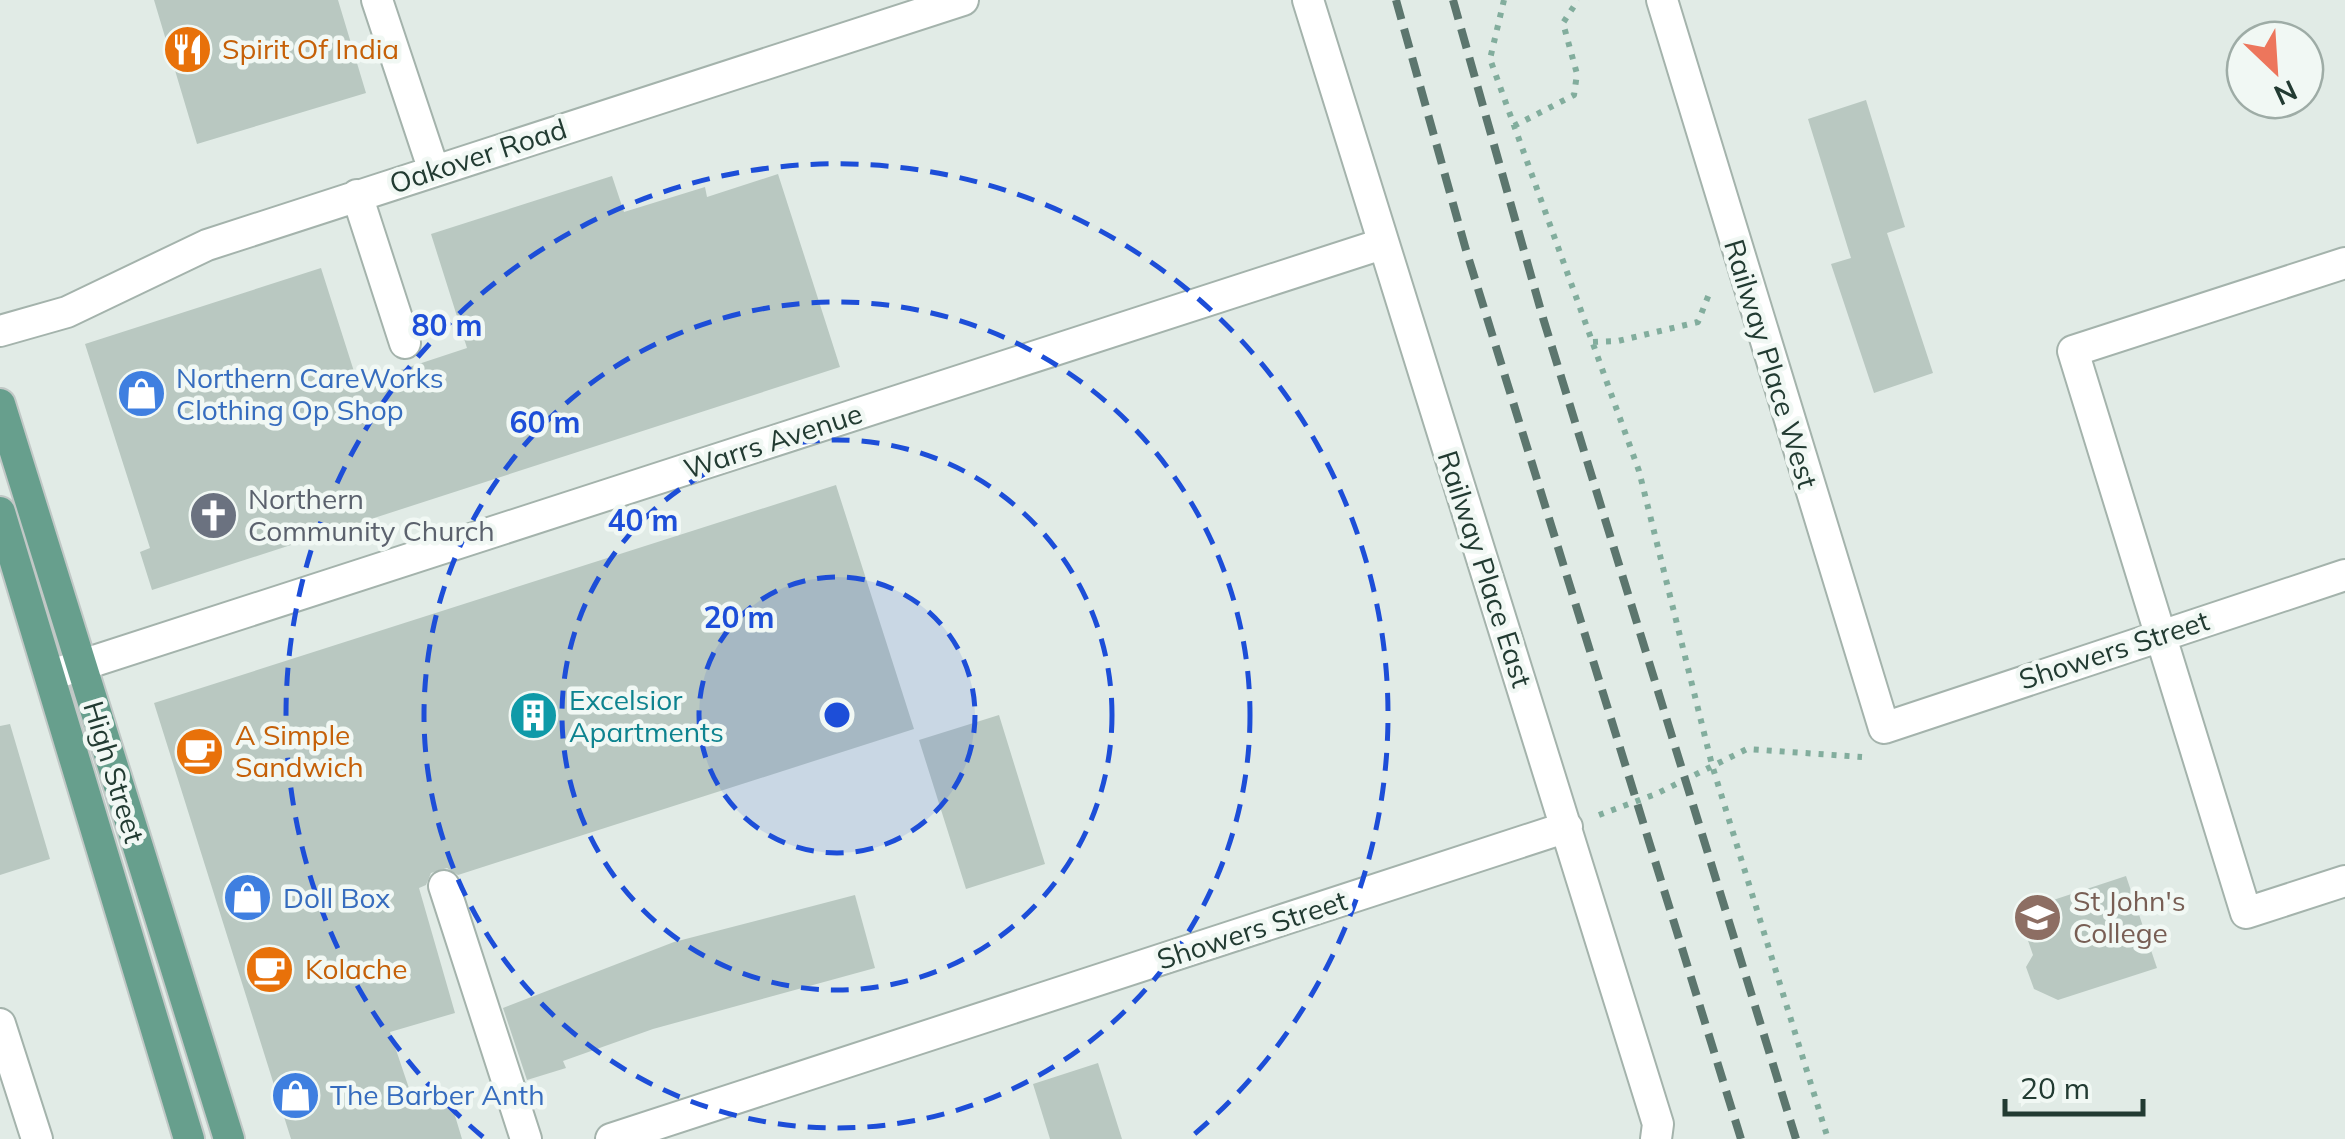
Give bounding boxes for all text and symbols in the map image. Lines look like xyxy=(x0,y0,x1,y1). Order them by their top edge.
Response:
north arrow xyxy=(2225,20,2325,120)
restaurant icon: Spirit Of India xyxy=(161,23,213,75)
place label: Spirit Of India xyxy=(222,31,399,66)
text: N xyxy=(2269,73,2303,113)
street label: Oakover Road xyxy=(385,110,571,201)
street label: Railway Place West xyxy=(1717,235,1826,493)
text: 80 m xyxy=(411,306,483,344)
place label: Northern CareWorks Clothing Op Shop xyxy=(176,360,444,427)
shop icon: Northern CareWorks Clothing Op Shop xyxy=(115,368,167,420)
street label: Warrs Avenue xyxy=(679,395,866,486)
text: 60 m xyxy=(509,403,581,441)
street label: Railway Place East xyxy=(1431,446,1540,692)
place label: Northern Community Church xyxy=(248,481,495,548)
church icon: Northern Community Church xyxy=(187,489,239,541)
text: 40 m xyxy=(607,501,679,539)
text: 20 m xyxy=(703,598,775,636)
street label: Showers Street xyxy=(2014,602,2213,697)
place label: Excelsior Apartments xyxy=(569,682,724,749)
building icon: Excelsior Apartments xyxy=(508,690,560,742)
street label: High Street xyxy=(76,697,153,847)
centre of rings xyxy=(819,697,855,733)
place label: A Simple Sandwich xyxy=(235,717,364,784)
cafe icon: A Simple Sandwich xyxy=(174,725,226,777)
shop icon: Doll Box xyxy=(222,872,274,924)
place label: Doll Box xyxy=(283,880,390,915)
street label: Showers Street xyxy=(1152,882,1351,977)
place label: St John's College xyxy=(2073,883,2186,950)
school or university icon: St John's College xyxy=(2012,891,2064,943)
cafe icon: Kolache xyxy=(244,943,296,995)
place label: Kolache xyxy=(305,951,407,986)
scale bar xyxy=(2005,1054,2142,1116)
shop icon: The Barber Anth xyxy=(269,1069,321,1121)
text: 20 m xyxy=(2020,1069,2090,1107)
place label: The Barber Anth xyxy=(330,1077,545,1112)

